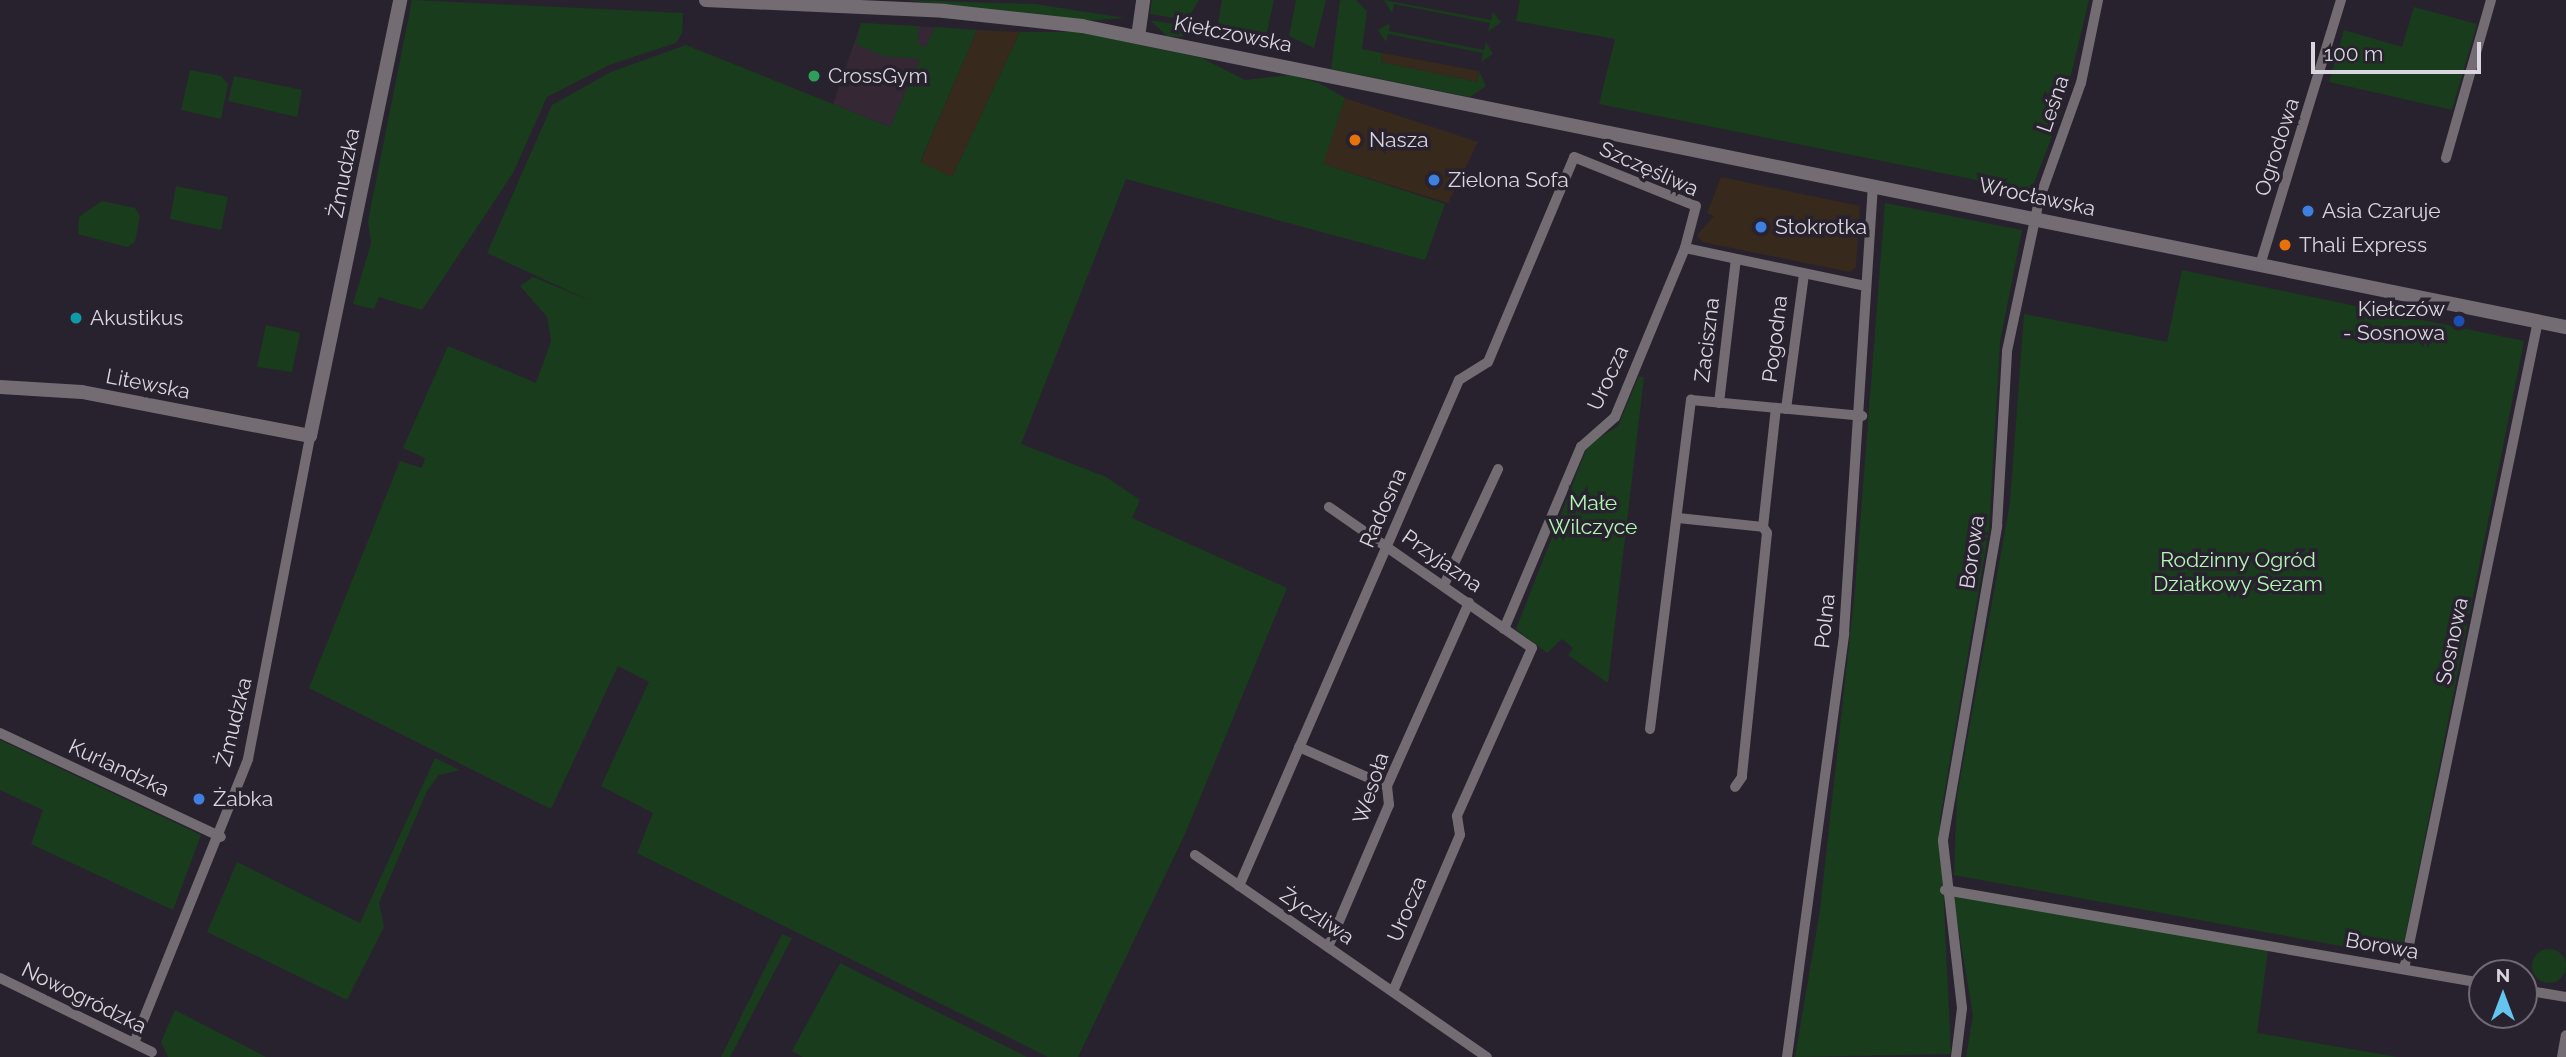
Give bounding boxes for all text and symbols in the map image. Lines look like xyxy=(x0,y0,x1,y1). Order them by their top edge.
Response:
street label: Kiełczowska xyxy=(1172,10,1294,58)
scale bar xyxy=(2314,28,2484,72)
text: 100 m xyxy=(2324,41,2383,66)
place label: CrossGym xyxy=(828,63,928,89)
marker: CrossGym xyxy=(806,68,822,84)
street label: Leśna xyxy=(2032,72,2074,136)
street label: Ogrodowa xyxy=(2249,95,2305,199)
street label: Żmudzka xyxy=(323,126,365,220)
place label: Nasza xyxy=(1369,127,1428,153)
marker: Nasza xyxy=(1347,132,1363,148)
street label: Szczęśliwa xyxy=(1596,136,1702,202)
place label: Zielona Sofa xyxy=(1448,167,1569,193)
marker: Zielona Sofa xyxy=(1426,172,1442,188)
street label: Wrocławska xyxy=(1976,172,2098,222)
place label: Asia Czaruje xyxy=(2322,198,2441,224)
marker: Asia Czaruje xyxy=(2300,203,2316,219)
place label: Stokrotka xyxy=(1775,214,1867,240)
marker: Stokrotka xyxy=(1753,219,1769,235)
place label: Thali Express xyxy=(2299,232,2427,258)
marker: Thali Express xyxy=(2277,237,2293,253)
street label: Pogodna xyxy=(1757,294,1793,384)
street label: Zaciszna xyxy=(1689,296,1725,384)
place label: Kiełczów - Sosnowa xyxy=(2343,296,2445,346)
place label: Akustikus xyxy=(90,305,183,331)
marker: Akustikus xyxy=(68,310,84,326)
marker: Kiełczów - Sosnowa xyxy=(2451,313,2467,329)
street label: Urocza xyxy=(1582,342,1634,414)
street label: Litewska xyxy=(104,364,192,404)
street label: Radosna xyxy=(1354,464,1412,552)
park label: Małe Wilczyce xyxy=(1549,490,1637,540)
street label: Borowa xyxy=(1954,514,1990,590)
street label: Przyjazna xyxy=(1397,524,1487,598)
park label: Rodzinny Ogród Działkowy Sezam xyxy=(2153,547,2323,597)
street label: Polna xyxy=(1810,592,1840,650)
street label: Sosnowa xyxy=(2431,595,2473,687)
street label: Żmudzka xyxy=(211,675,257,769)
street label: Kurlandzka xyxy=(65,734,173,802)
street label: Wesoła xyxy=(1348,749,1394,827)
place label: Żabka xyxy=(213,786,273,812)
marker: Żabka xyxy=(191,791,207,807)
street label: Urocza xyxy=(1382,873,1432,945)
street label: Życzliwa xyxy=(1275,882,1359,950)
street label: Borowa xyxy=(2343,927,2421,965)
street label: Nowogródzka xyxy=(17,957,151,1039)
north arrow xyxy=(2468,959,2538,1029)
text: N xyxy=(2496,964,2510,986)

